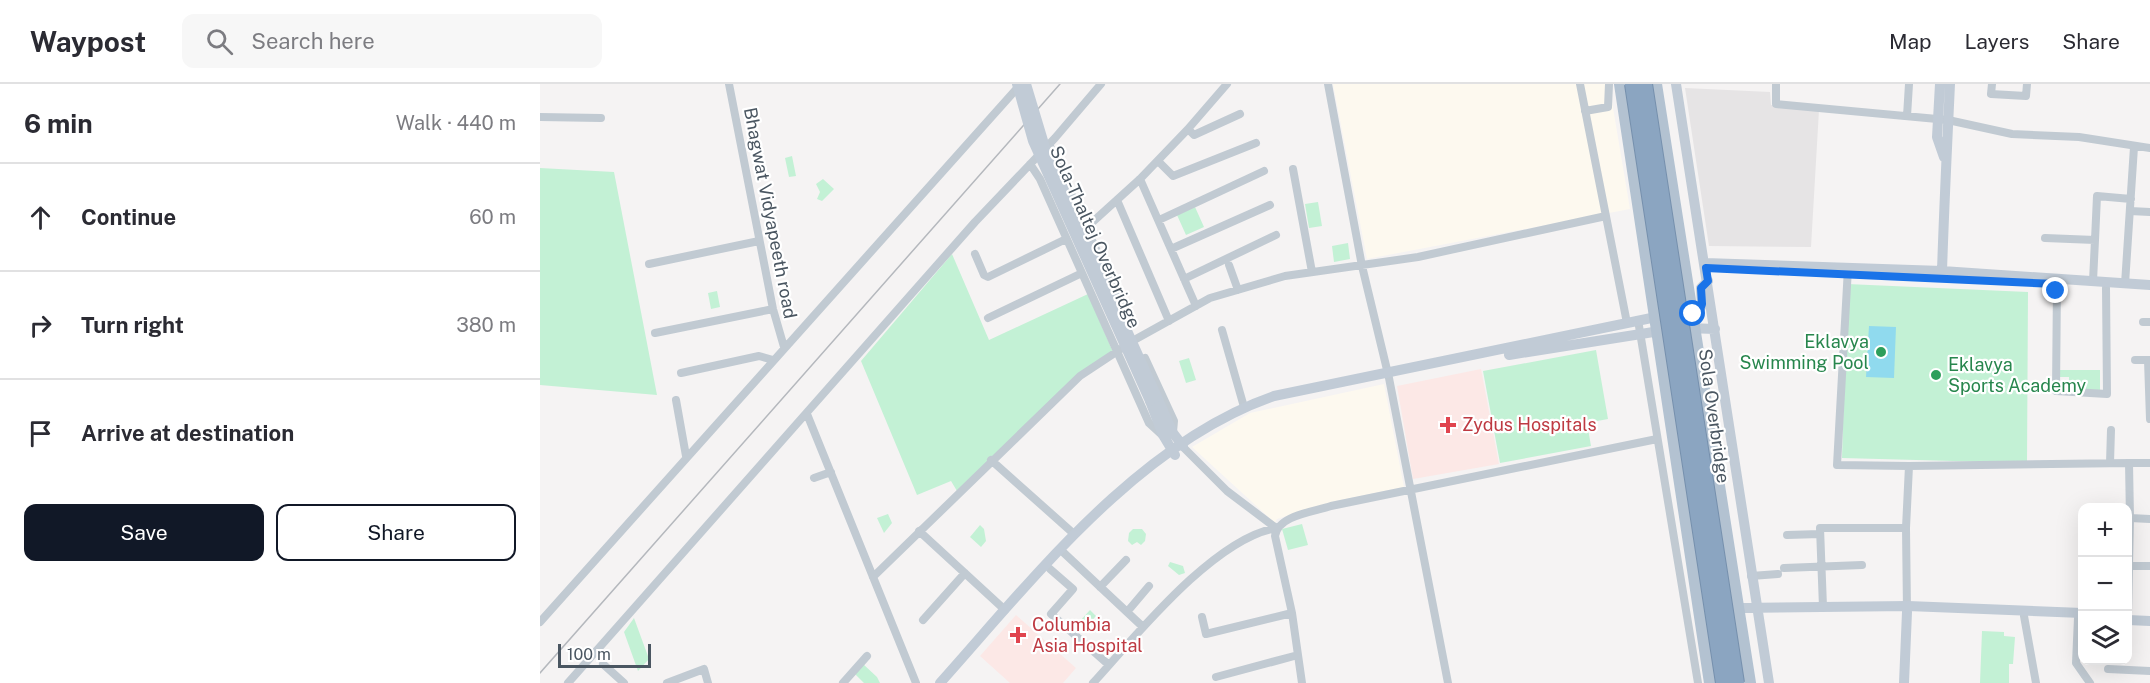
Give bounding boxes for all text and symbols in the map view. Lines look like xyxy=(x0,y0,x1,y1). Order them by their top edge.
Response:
search box xyxy=(182,14,602,68)
text: Waypost xyxy=(30,25,146,58)
icon: search xyxy=(203,25,236,58)
text: Search here xyxy=(251,28,375,54)
text: Map xyxy=(1889,29,1932,54)
text: Layers xyxy=(1965,29,2029,54)
text: Share xyxy=(2062,29,2120,54)
street label: Bhagwat Vidyapeeth road xyxy=(740,106,801,320)
text: 6 min xyxy=(24,108,93,139)
text: Walk · 440 m xyxy=(396,111,516,135)
street label: Sola-Thaltej Overbridge xyxy=(1046,142,1145,331)
icon: ahead xyxy=(24,201,57,234)
text: Continue xyxy=(81,204,176,230)
text: 60 m xyxy=(469,205,516,229)
route end xyxy=(2042,277,2068,303)
route start xyxy=(1679,300,1705,326)
icon: right xyxy=(24,309,57,342)
text: Turn right xyxy=(81,312,184,338)
text: 380 m xyxy=(456,313,516,337)
place label: Eklavya Swimming Pool xyxy=(1739,331,1869,373)
marker: Eklavya Swimming Pool xyxy=(1874,345,1888,359)
street label: Sola Overbridge xyxy=(1695,347,1734,484)
place label: Eklavya Sports Academy xyxy=(1948,354,2086,396)
marker: Eklavya Sports Academy xyxy=(1929,368,1943,382)
place label: Zydus Hospitals xyxy=(1462,414,1597,435)
marker: Zydus Hospitals xyxy=(1439,416,1457,434)
icon: arrive xyxy=(24,417,57,450)
text: Arrive at destination xyxy=(81,420,294,446)
map controls xyxy=(2078,503,2132,665)
button: + xyxy=(2078,503,2132,557)
button: Save xyxy=(24,504,264,561)
button: Share xyxy=(276,504,516,561)
button: − xyxy=(2078,557,2132,611)
button: layers xyxy=(2078,611,2132,665)
place label: Columbia Asia Hospital xyxy=(1032,614,1143,656)
marker: Columbia Asia Hospital xyxy=(1009,626,1027,644)
scale bar xyxy=(558,641,651,668)
text: 100 m xyxy=(567,645,611,664)

